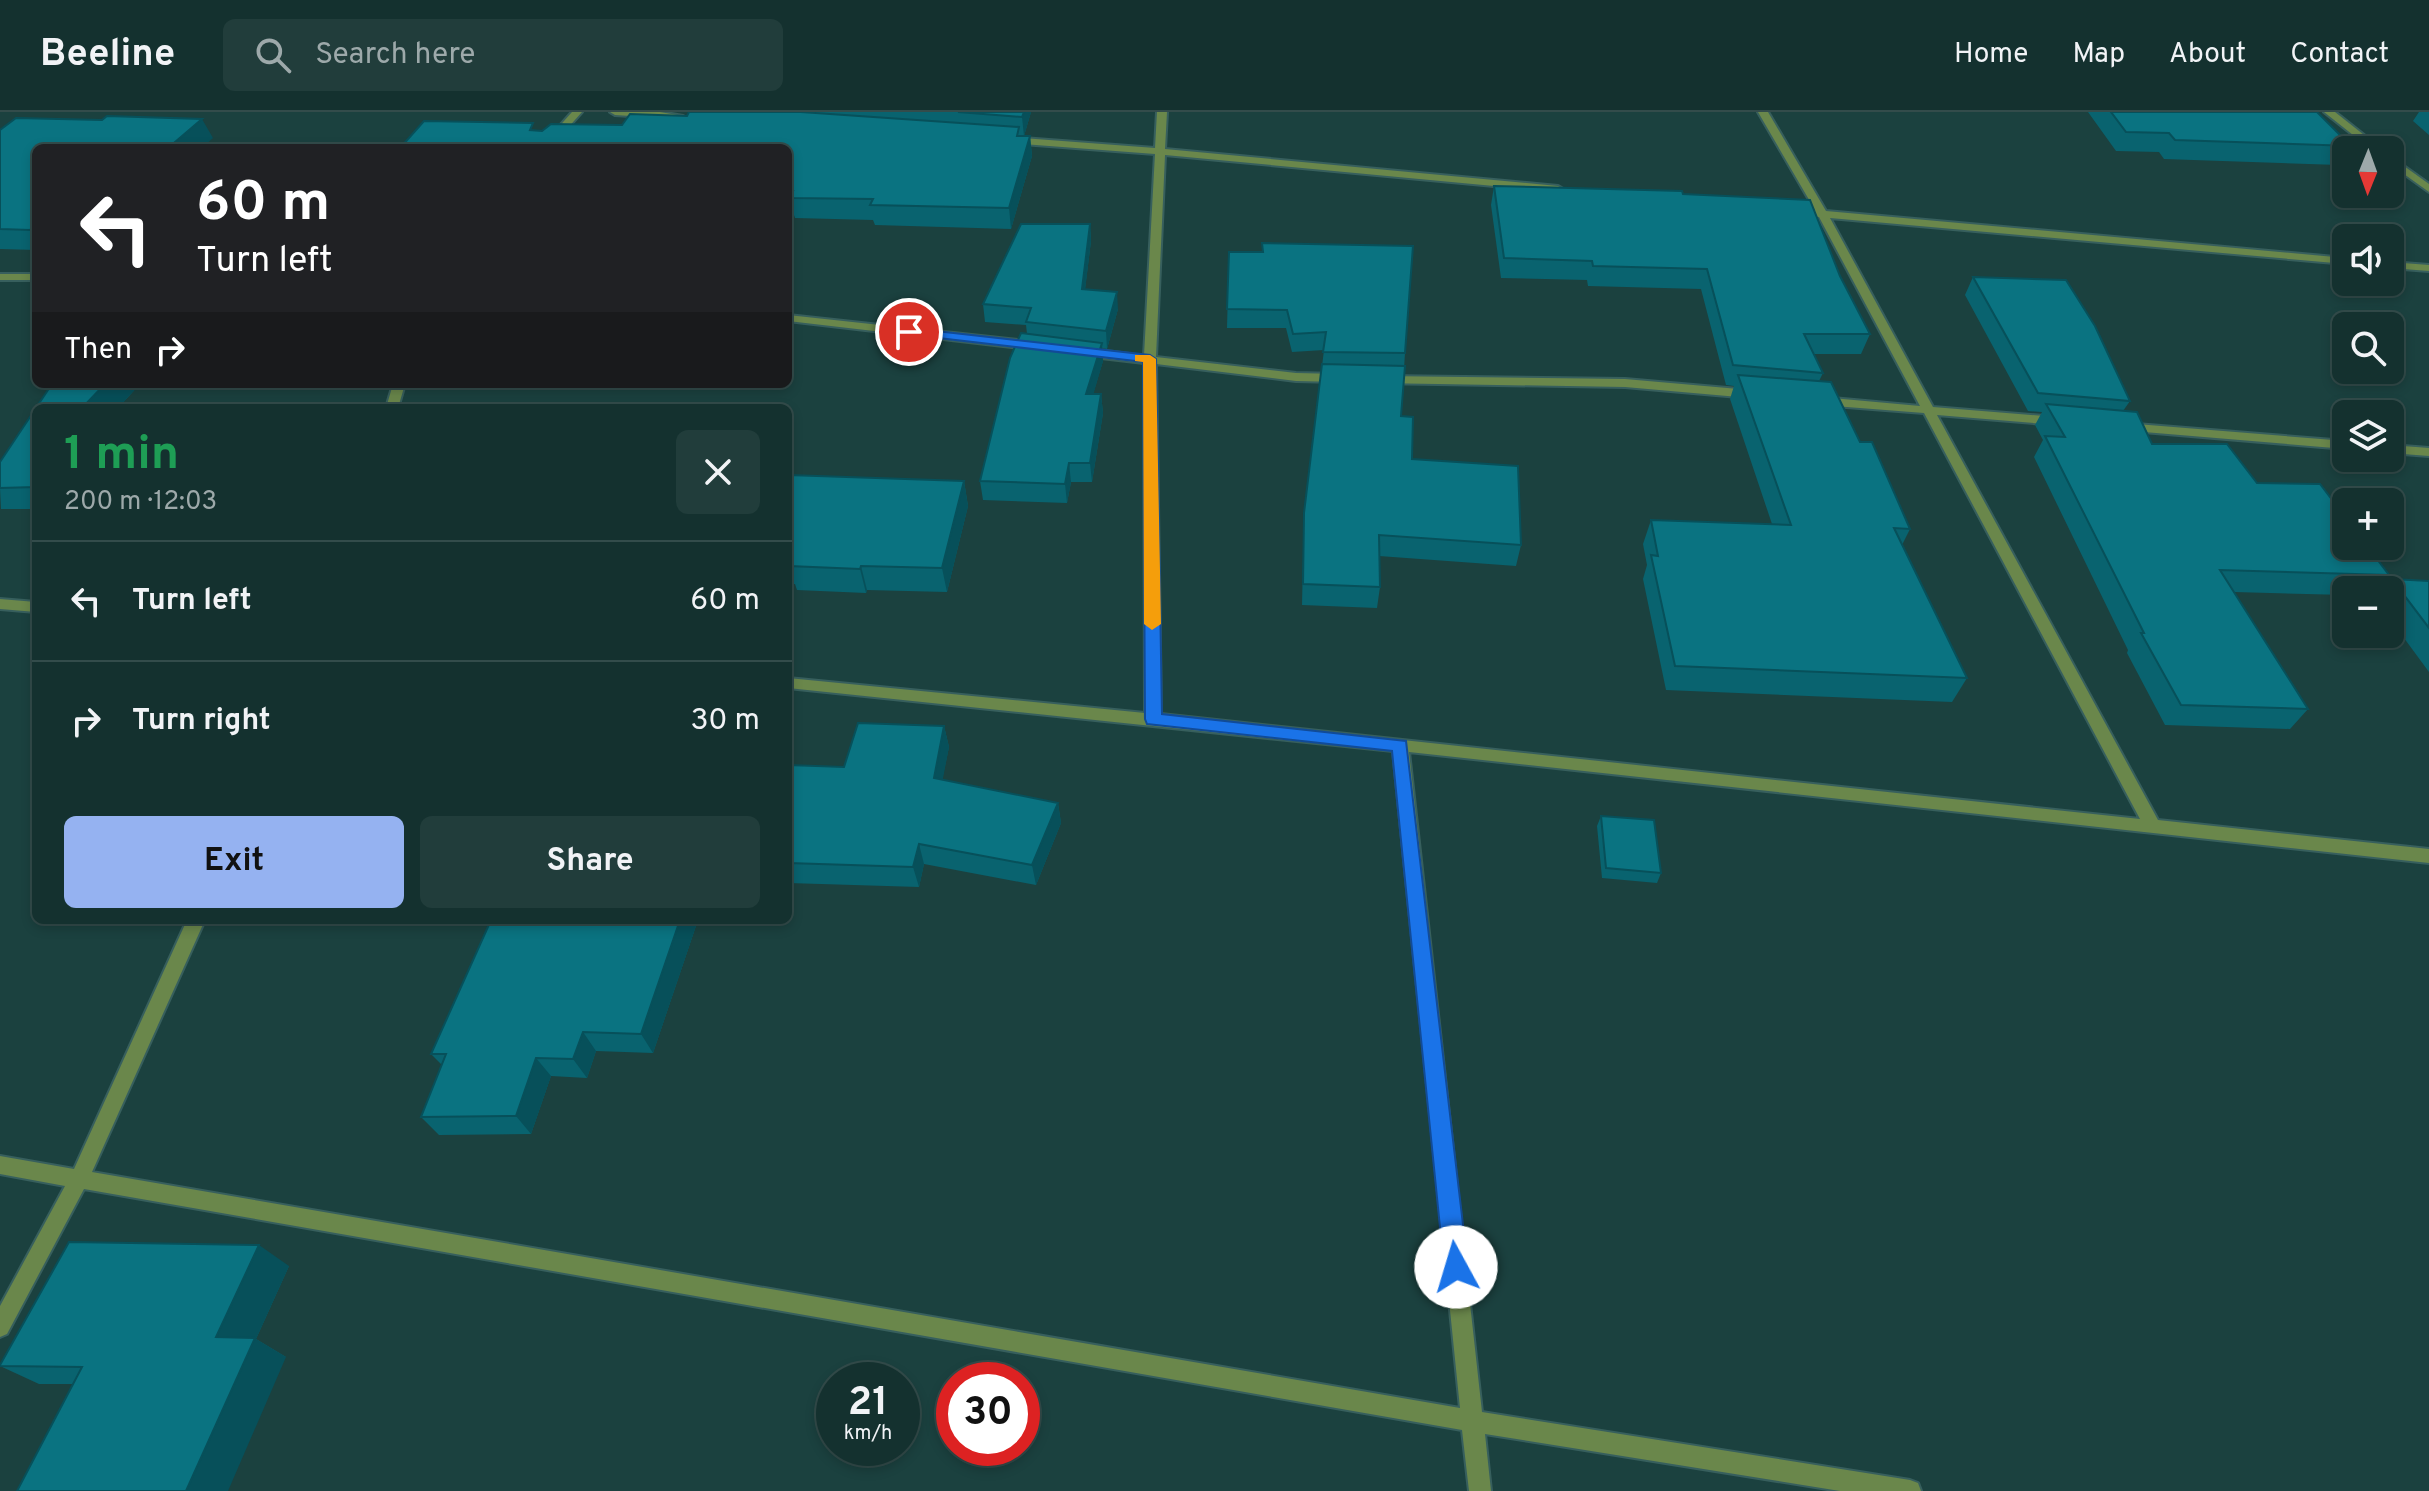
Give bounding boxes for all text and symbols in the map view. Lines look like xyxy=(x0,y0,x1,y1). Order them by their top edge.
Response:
search box xyxy=(223,19,783,91)
text: Beeline xyxy=(40,31,175,80)
icon: search xyxy=(251,33,295,77)
text: Search here xyxy=(315,37,475,74)
text: Home xyxy=(1954,37,2028,73)
text: Map xyxy=(2072,37,2125,73)
text: About xyxy=(2169,37,2246,73)
text: Contact xyxy=(2290,37,2389,73)
north arrow xyxy=(2332,136,2404,208)
map controls xyxy=(2332,136,2404,648)
text: 60 m xyxy=(196,170,330,240)
icon: left xyxy=(64,176,168,280)
button: sound xyxy=(2332,224,2404,296)
text: Turn left xyxy=(196,239,333,285)
pin xyxy=(875,298,943,366)
icon: arrive xyxy=(887,310,931,354)
button: search xyxy=(2332,312,2404,384)
icon: right xyxy=(148,328,192,372)
text: Then xyxy=(64,332,132,369)
button: layers xyxy=(2332,400,2404,472)
text: 1 min xyxy=(64,426,179,486)
button: close xyxy=(676,430,760,514)
text: 200 m · 12:03 xyxy=(64,486,217,519)
button: + xyxy=(2332,488,2404,560)
button: − xyxy=(2332,576,2404,648)
icon: left xyxy=(64,579,108,623)
text: Turn left xyxy=(132,583,252,620)
text: 60 m xyxy=(690,583,760,620)
icon: right xyxy=(64,699,108,743)
text: Turn right xyxy=(132,703,270,740)
text: 30 m xyxy=(691,703,760,740)
button: Exit xyxy=(64,816,404,908)
button: Share xyxy=(420,816,760,908)
position arrow xyxy=(1414,1225,1498,1309)
speed limit sign: 30 xyxy=(936,1362,1040,1466)
text: 21 xyxy=(848,1379,888,1429)
text: km/h xyxy=(844,1421,892,1447)

